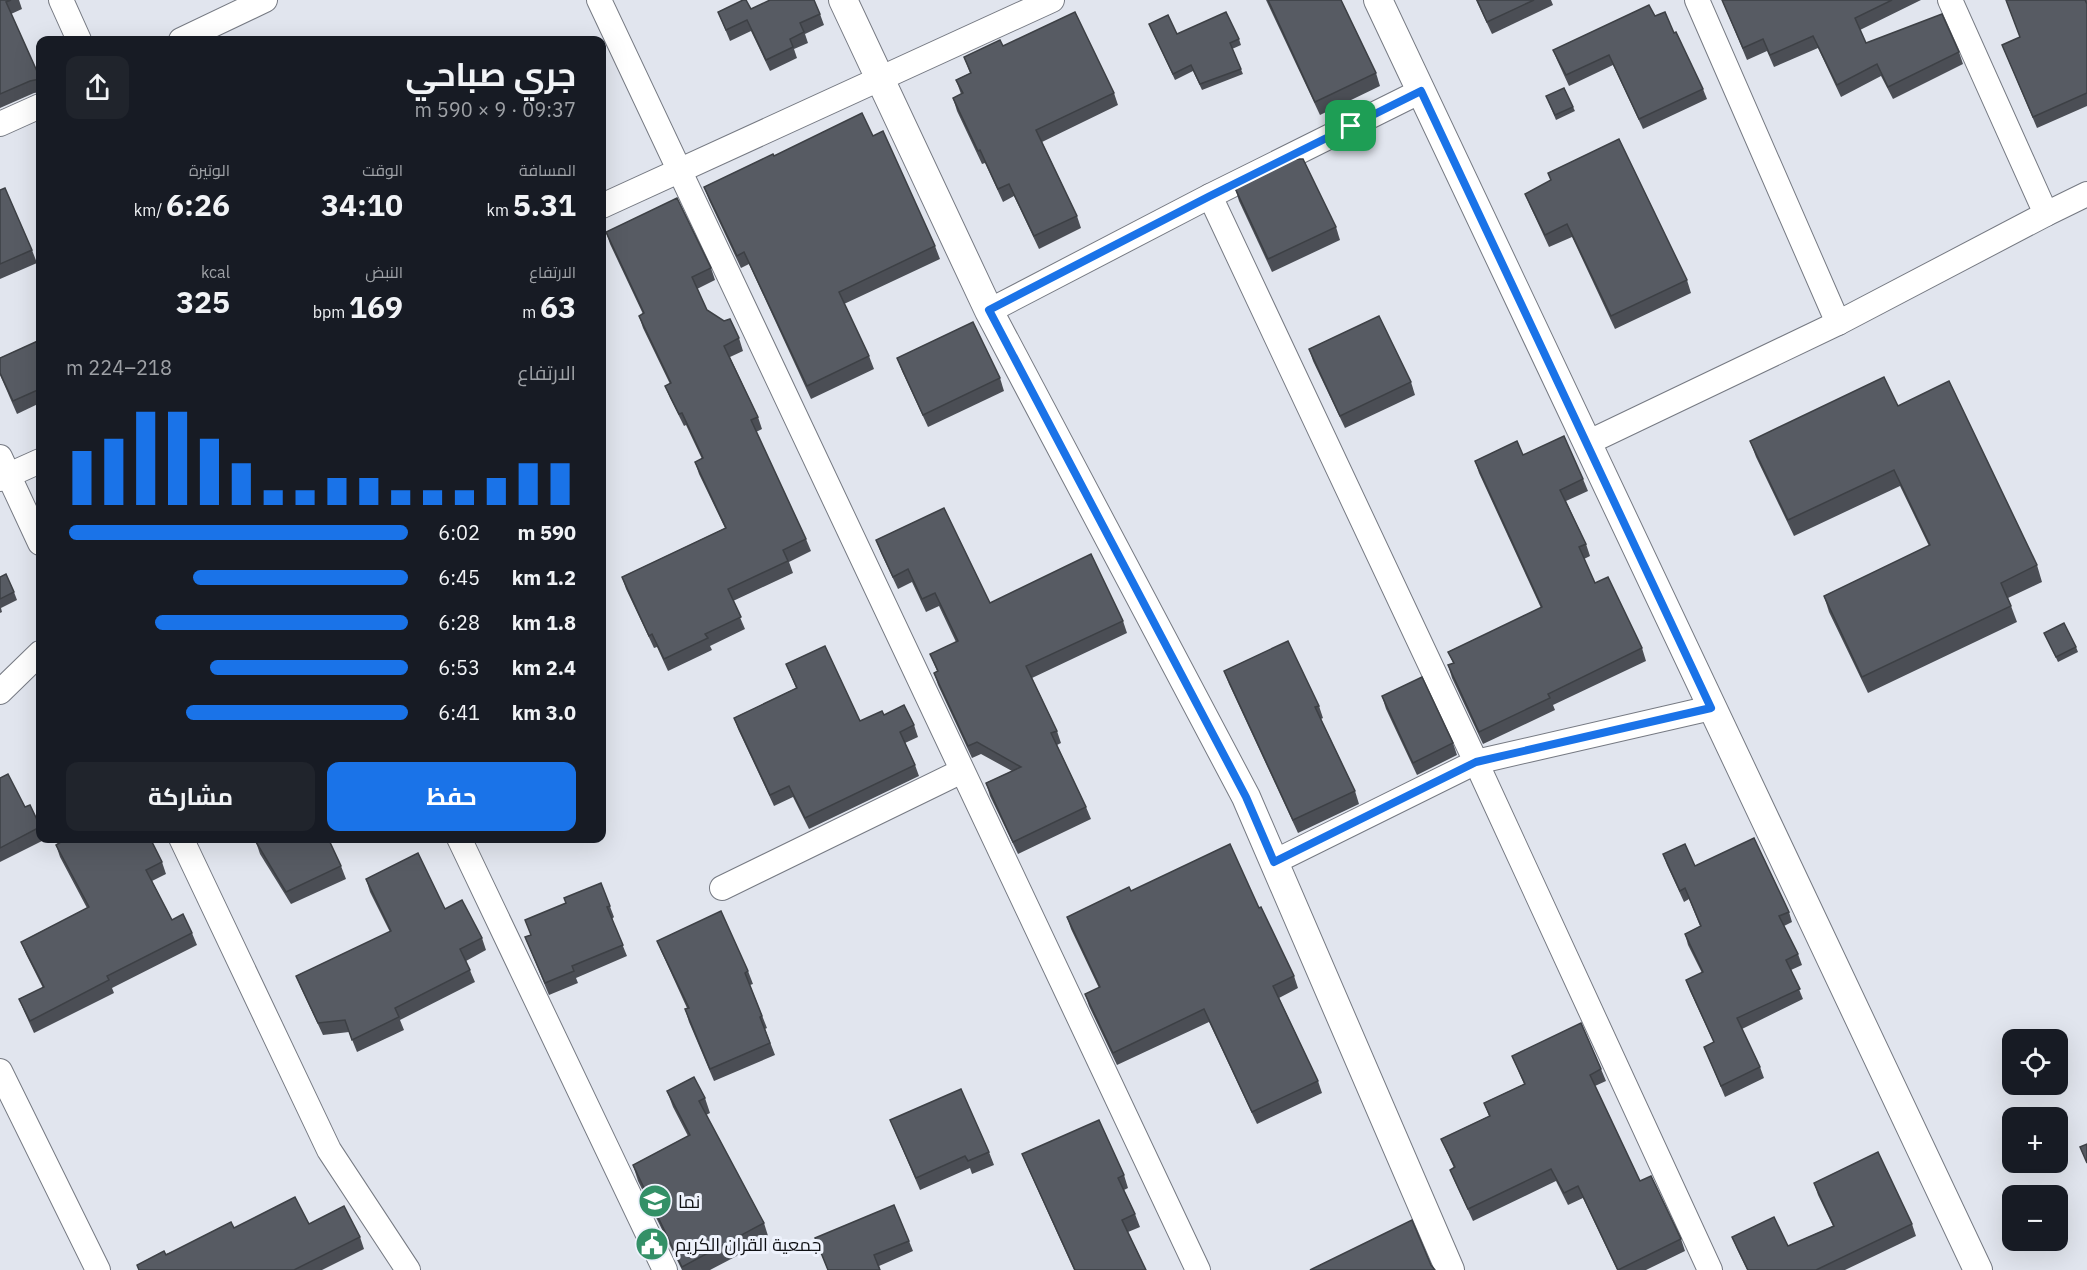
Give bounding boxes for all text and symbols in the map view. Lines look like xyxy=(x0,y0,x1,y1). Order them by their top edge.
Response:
text: جري صباحي xyxy=(406,52,576,95)
button: share xyxy=(66,56,129,119)
text: 09:37 · 9 × 590 m xyxy=(415,96,576,123)
pin xyxy=(1325,100,1376,151)
icon: arrive xyxy=(1334,109,1367,142)
text: الوتيرة xyxy=(189,160,230,180)
text: الوقت xyxy=(362,160,403,180)
text: المسافة xyxy=(519,160,576,180)
text: 6:26 xyxy=(166,185,230,224)
text: 34:10 xyxy=(321,185,403,224)
text: 5.31 xyxy=(513,185,576,224)
text: /km xyxy=(134,200,166,220)
text: km xyxy=(487,200,513,220)
text: kcal xyxy=(201,262,230,282)
text: النبض xyxy=(365,262,403,282)
text: الارتفاع xyxy=(529,262,576,282)
text: 325 xyxy=(176,282,230,321)
text: 169 xyxy=(349,287,403,326)
text: 63 xyxy=(540,287,576,326)
text: bpm xyxy=(313,302,349,322)
text: m xyxy=(522,302,540,322)
text: 218–224 m xyxy=(66,354,172,381)
text: الارتفاع xyxy=(517,359,576,386)
text: 6:02 xyxy=(438,519,480,546)
text: 590 m xyxy=(517,519,576,546)
text: 6:45 xyxy=(438,564,480,591)
text: 1.2 km xyxy=(512,564,576,591)
text: 6:28 xyxy=(438,609,480,636)
text: 1.8 km xyxy=(512,609,576,636)
text: 6:53 xyxy=(438,654,480,681)
text: 2.4 km xyxy=(512,654,576,681)
text: 6:41 xyxy=(438,699,480,726)
text: 3.0 km xyxy=(512,699,576,726)
button: مشاركة xyxy=(66,762,315,831)
button: حفظ xyxy=(327,762,576,831)
map controls xyxy=(2002,1029,2068,1251)
button: locate xyxy=(2002,1029,2068,1095)
button: + xyxy=(2002,1107,2068,1173)
school or university icon: نما xyxy=(637,1183,673,1219)
button: − xyxy=(2002,1185,2068,1251)
place label: نما xyxy=(678,1190,700,1213)
public building icon: جمعية القران الكريم xyxy=(634,1226,670,1262)
place label: جمعية القران الكريم xyxy=(675,1233,821,1257)

